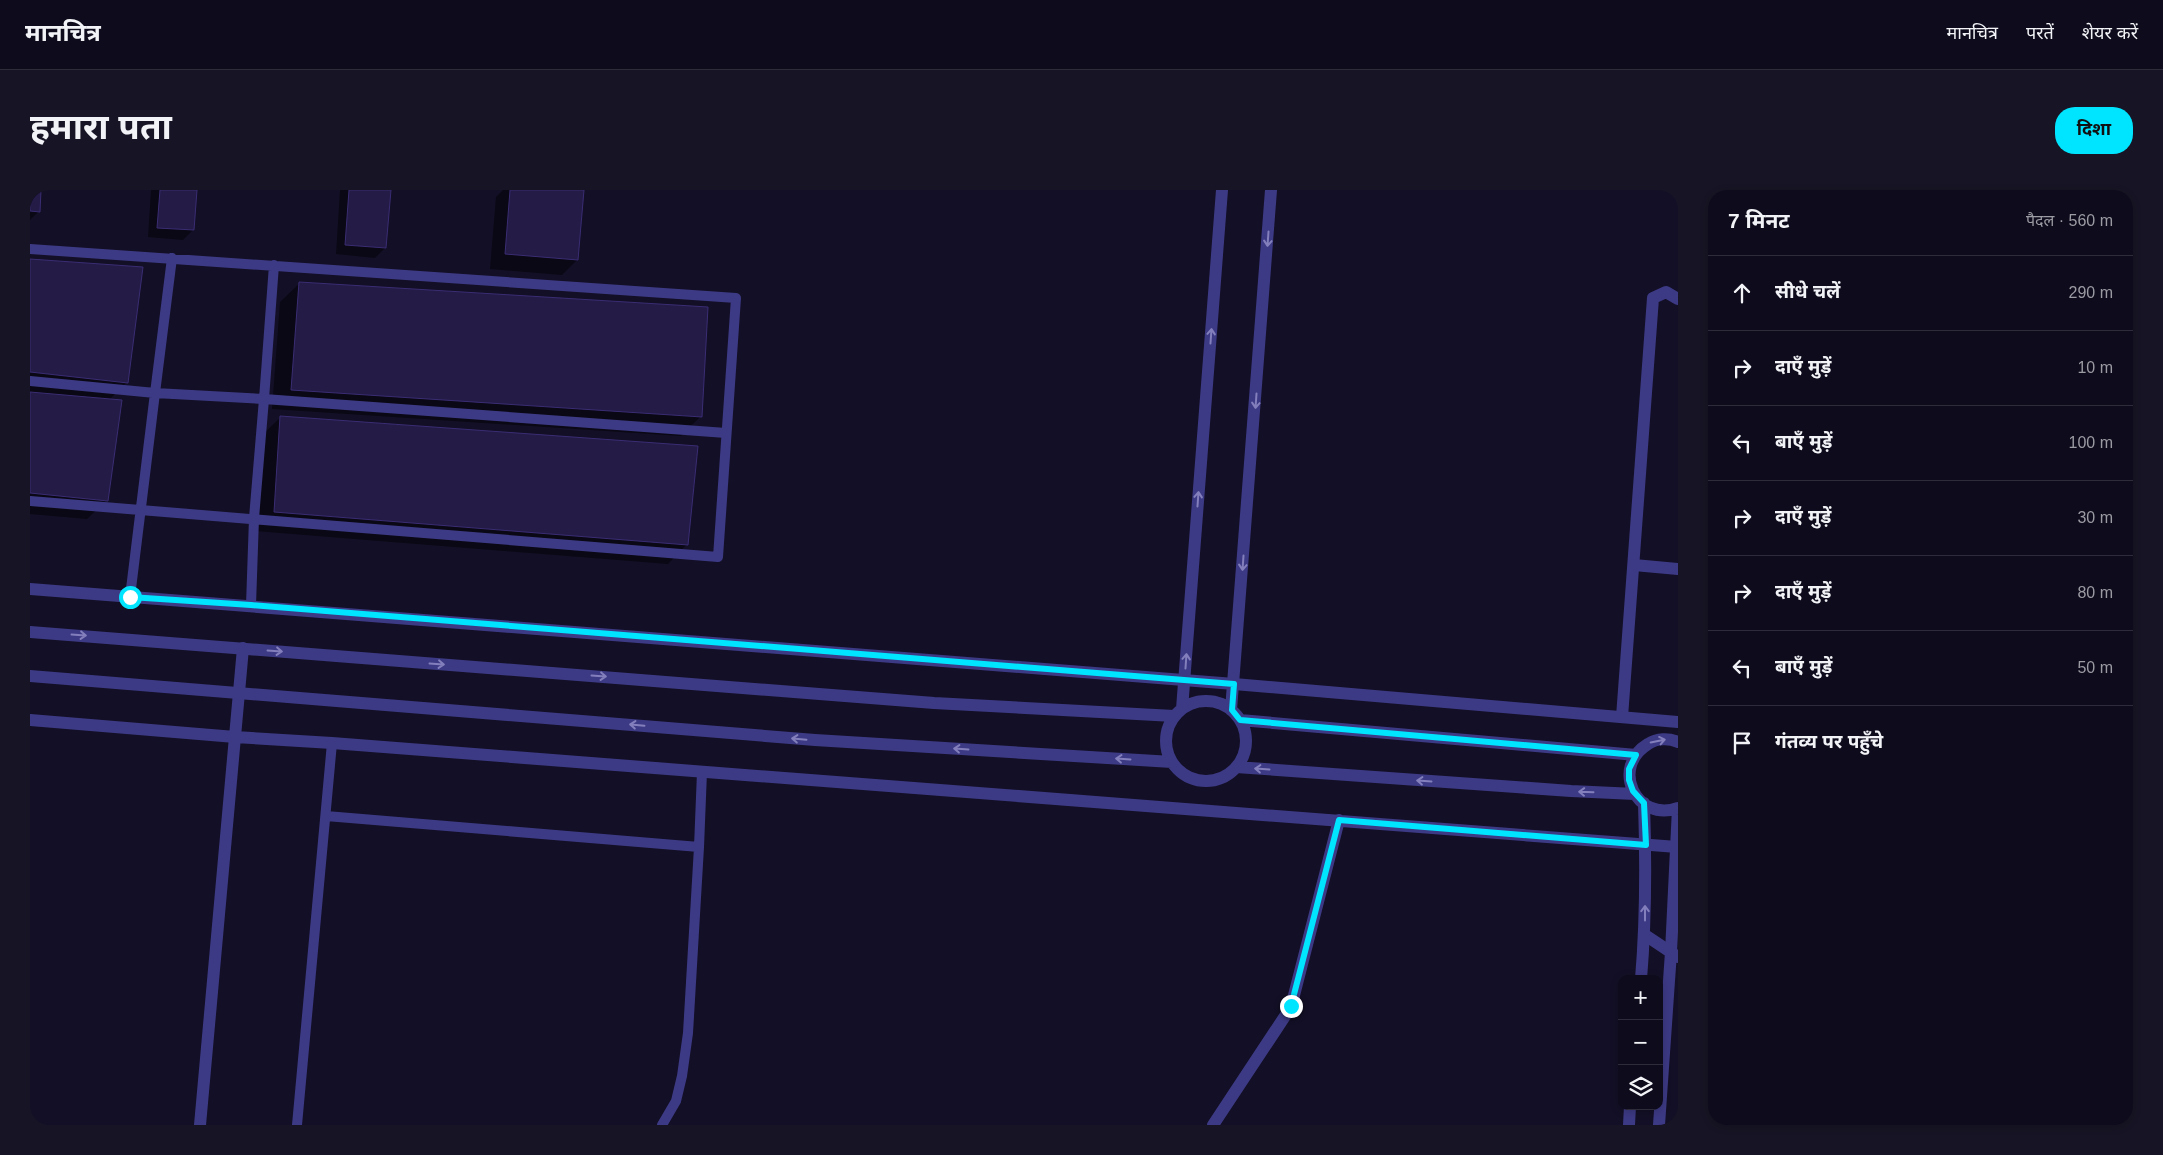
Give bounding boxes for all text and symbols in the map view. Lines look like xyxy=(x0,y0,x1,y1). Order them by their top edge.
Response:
text: मानचित्र xyxy=(25,19,101,46)
text: मानचित्र xyxy=(1946,23,1998,43)
text: परतें xyxy=(2026,23,2054,43)
text: शेयर करें xyxy=(2082,23,2138,43)
text: हमारा पता xyxy=(30,107,172,146)
button: दिशा xyxy=(2055,107,2133,154)
text: 7 मिनट xyxy=(1728,209,1790,232)
text: पैदल · 560 m xyxy=(2026,212,2113,229)
one-way arrow xyxy=(1263,230,1272,246)
icon: ahead xyxy=(1728,279,1756,307)
text: सीधे चलें xyxy=(1775,281,1840,302)
text: 290 m xyxy=(2069,284,2113,301)
one-way arrow xyxy=(1206,329,1215,345)
icon: right xyxy=(1728,354,1756,382)
text: दाएँ मुड़ें xyxy=(1775,356,1831,377)
text: 10 m xyxy=(2077,359,2113,376)
one-way arrow xyxy=(1251,392,1260,408)
icon: left xyxy=(1728,429,1756,457)
text: बाएँ मुड़ें xyxy=(1775,431,1832,452)
text: 100 m xyxy=(2069,434,2113,451)
one-way arrow xyxy=(1193,491,1203,507)
icon: right xyxy=(1728,504,1756,532)
text: दाएँ मुड़ें xyxy=(1775,506,1831,527)
text: 30 m xyxy=(2077,509,2113,526)
one-way arrow xyxy=(1239,554,1248,570)
icon: right xyxy=(1728,579,1756,607)
text: दाएँ मुड़ें xyxy=(1775,581,1831,602)
text: 80 m xyxy=(2077,584,2113,601)
route start xyxy=(119,586,142,609)
one-way arrow xyxy=(70,631,86,640)
one-way arrow xyxy=(267,646,283,656)
one-way arrow xyxy=(1181,653,1190,669)
icon: left xyxy=(1728,654,1756,682)
text: बाएँ मुड़ें xyxy=(1775,656,1832,677)
one-way arrow xyxy=(429,659,445,668)
text: 50 m xyxy=(2077,659,2113,676)
one-way arrow xyxy=(591,672,607,681)
one-way arrow xyxy=(629,721,645,730)
icon: arrive xyxy=(1728,729,1756,757)
text: गंतव्य पर पहुँचे xyxy=(1775,731,1883,752)
one-way arrow xyxy=(791,734,807,743)
one-way arrow xyxy=(1650,736,1666,746)
one-way arrow xyxy=(953,744,969,753)
one-way arrow xyxy=(1116,754,1132,763)
one-way arrow xyxy=(1254,765,1270,774)
one-way arrow xyxy=(1417,776,1433,786)
one-way arrow xyxy=(1579,787,1595,797)
one-way arrow xyxy=(1640,905,1650,921)
map controls xyxy=(1618,975,1663,1110)
button: + xyxy=(1618,975,1663,1020)
route end xyxy=(1280,995,1303,1018)
button: − xyxy=(1618,1020,1663,1065)
button: layers xyxy=(1618,1065,1663,1110)

